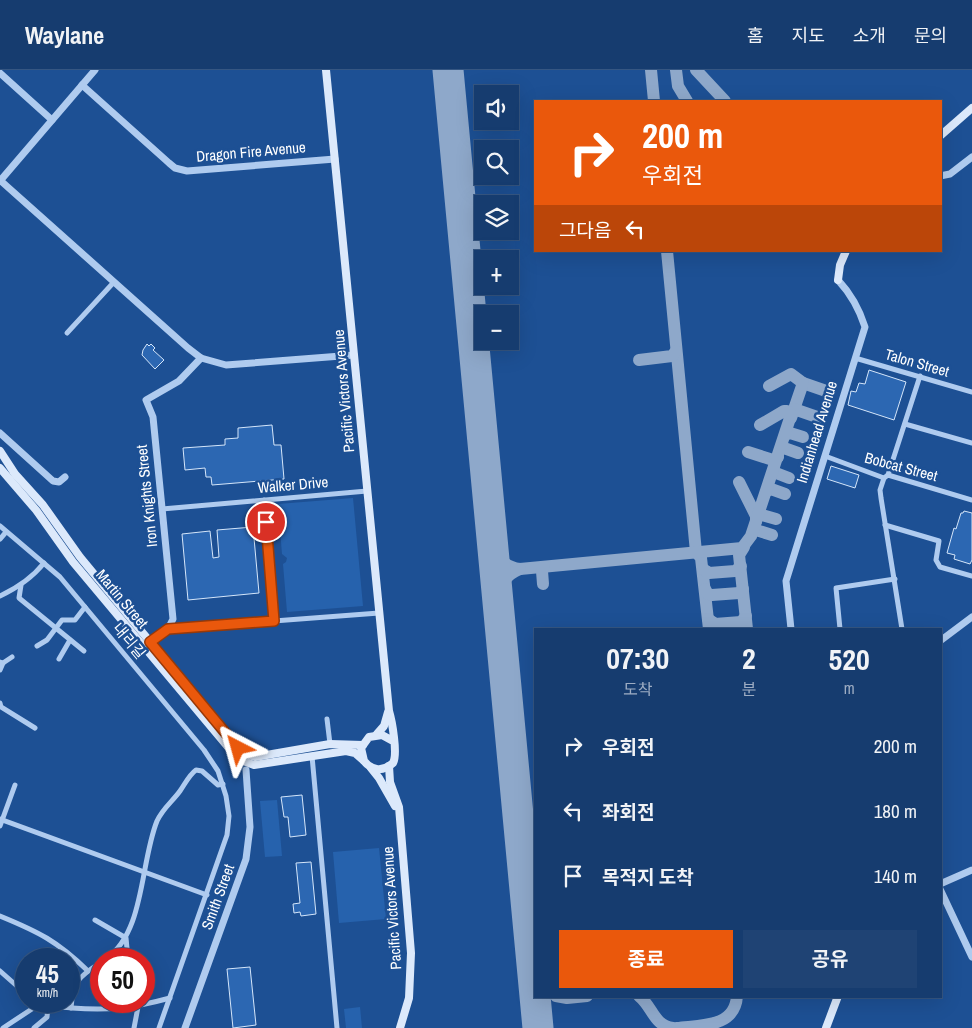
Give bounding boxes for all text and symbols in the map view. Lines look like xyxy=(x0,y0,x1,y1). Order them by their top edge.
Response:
text: Waylane xyxy=(25,19,104,51)
text: 홈 xyxy=(747,23,764,48)
text: 지도 xyxy=(792,23,825,48)
text: 소개 xyxy=(853,23,886,48)
text: 문의 xyxy=(914,23,947,48)
map controls xyxy=(474,85,519,350)
button: sound xyxy=(474,85,519,130)
text: 200 m xyxy=(642,112,723,159)
icon: right xyxy=(559,120,624,185)
street label: Dragon Fire Avenue xyxy=(195,136,307,167)
button: search xyxy=(474,140,519,185)
text: 우회전 xyxy=(642,160,703,190)
button: layers xyxy=(474,195,519,240)
icon: left xyxy=(621,215,649,243)
text: 그다음 xyxy=(559,217,611,243)
button: + xyxy=(474,250,519,295)
button: − xyxy=(474,305,519,350)
street label: Pacific Victors Avenue xyxy=(328,329,359,453)
street label: Talon Street xyxy=(883,343,952,382)
street label: Indianhead Avenue xyxy=(791,378,842,486)
street label: Iron Knights Street xyxy=(131,443,162,548)
street label: Bobcat Street xyxy=(862,447,940,486)
street label: Walker Drive xyxy=(257,471,329,498)
pin xyxy=(245,501,287,543)
icon: arrive xyxy=(252,508,280,536)
street label: Martin Street xyxy=(91,565,154,633)
street label: 내리길 xyxy=(108,618,151,663)
text: 07:30 xyxy=(606,638,669,678)
text: 2 xyxy=(742,638,756,678)
text: 520 xyxy=(829,639,870,679)
text: m xyxy=(844,677,855,699)
text: 도착 xyxy=(623,678,653,700)
text: 분 xyxy=(742,678,756,700)
position arrow xyxy=(211,721,263,773)
icon: right xyxy=(559,732,587,760)
text: 200 m xyxy=(874,733,917,759)
text: 우회전 xyxy=(602,734,654,760)
icon: left xyxy=(559,797,587,825)
text: 180 m xyxy=(874,798,917,824)
text: 좌회전 xyxy=(602,799,654,825)
street label: Pacific Victors Avenue xyxy=(377,846,406,970)
street label: Smith Street xyxy=(196,861,239,933)
icon: arrive xyxy=(559,862,587,890)
text: 140 m xyxy=(874,863,917,889)
text: 목적지 도착 xyxy=(602,864,694,890)
button: 종료 xyxy=(559,930,733,988)
button: 공유 xyxy=(743,930,917,988)
speed limit sign: 50 xyxy=(90,948,155,1013)
text: 45 xyxy=(36,957,59,991)
text: km/h xyxy=(37,985,58,1001)

